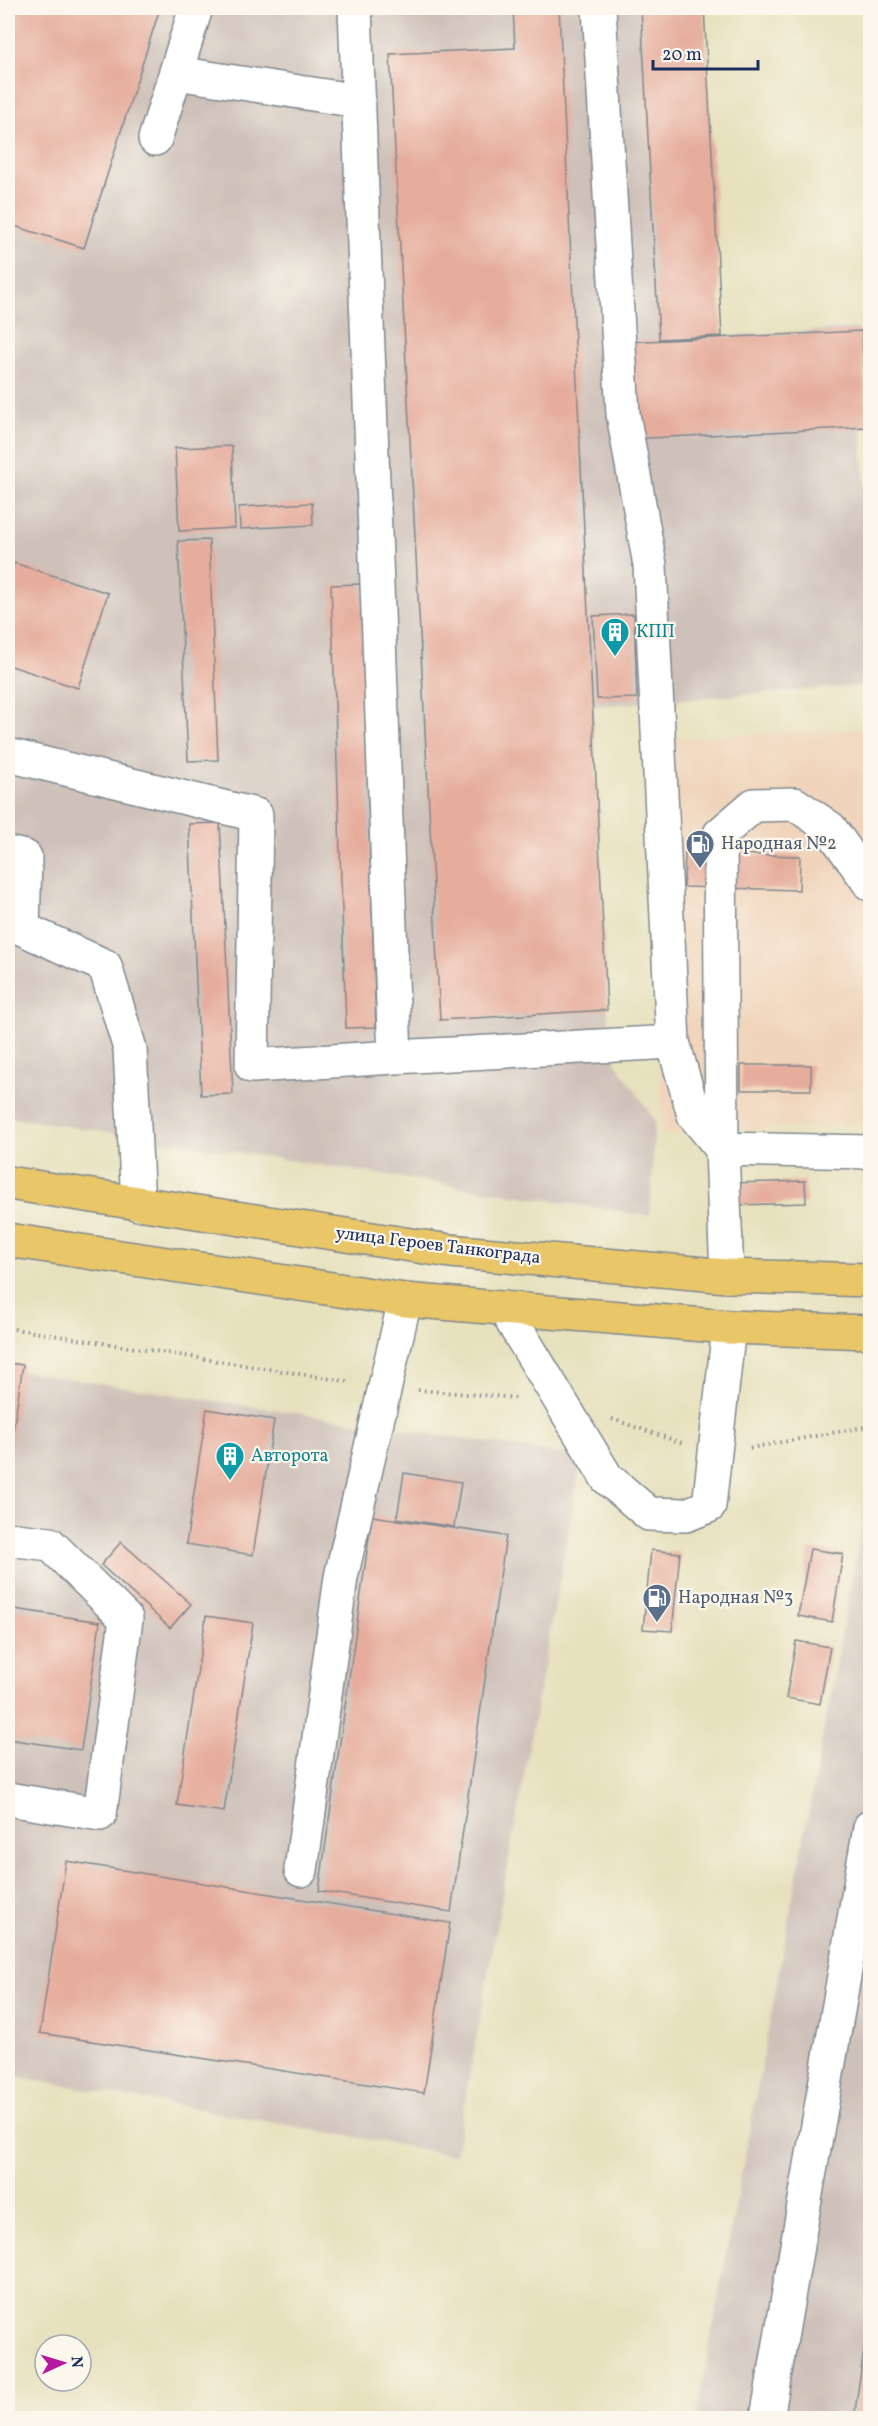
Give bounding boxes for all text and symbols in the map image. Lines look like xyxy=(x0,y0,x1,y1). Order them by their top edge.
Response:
scale bar xyxy=(653,33,758,71)
text: 20 m xyxy=(662,43,702,68)
building icon: КПП xyxy=(599,616,631,658)
place label: КПП xyxy=(636,620,675,645)
fuel station icon: Народная №2 xyxy=(684,828,716,870)
place label: Народная №2 xyxy=(721,832,837,857)
street label: улица Героев Танкограда xyxy=(334,1221,542,1271)
building icon: Авторота xyxy=(214,1440,246,1482)
place label: Авторота xyxy=(251,1444,329,1469)
fuel station icon: Народная №3 xyxy=(641,1582,673,1624)
place label: Народная №3 xyxy=(678,1586,793,1611)
north arrow xyxy=(33,2333,93,2393)
text: N xyxy=(65,2356,87,2369)

